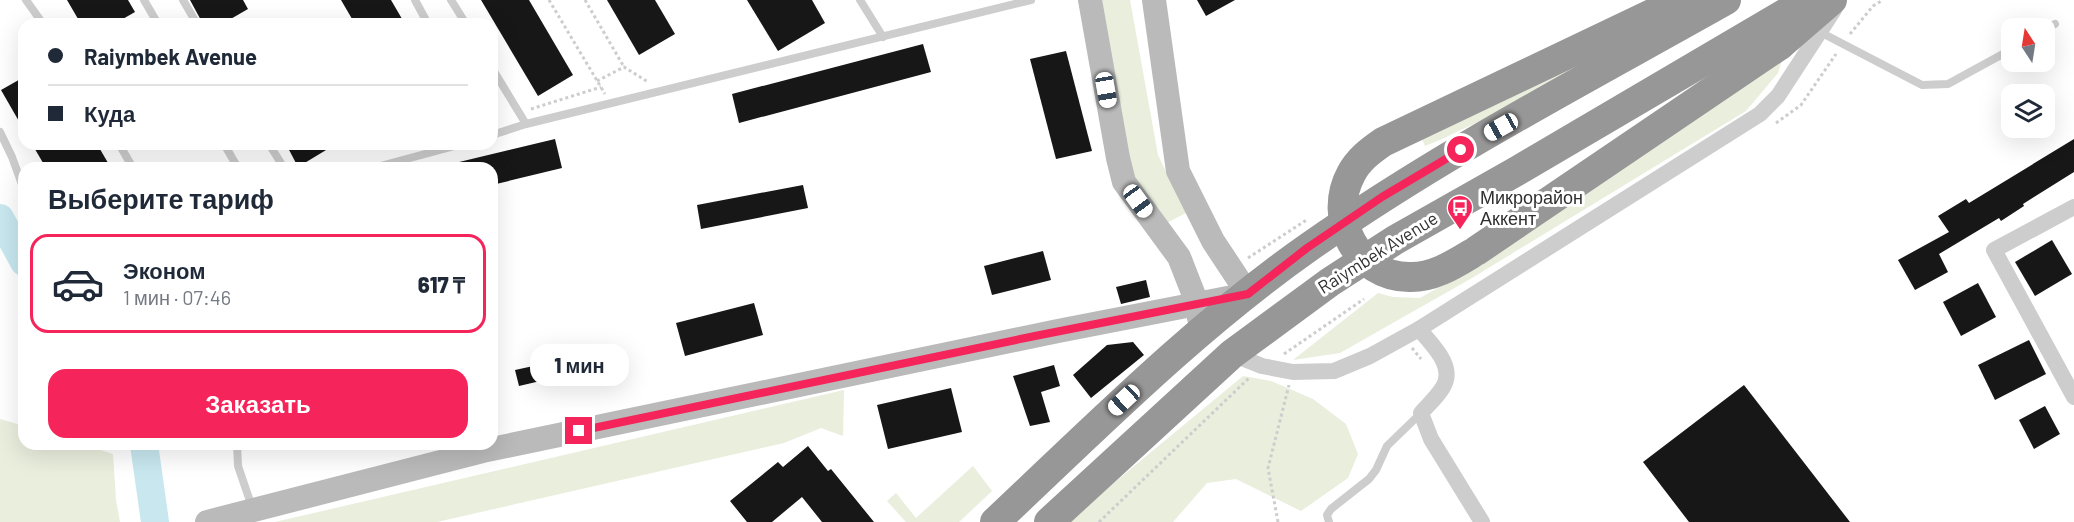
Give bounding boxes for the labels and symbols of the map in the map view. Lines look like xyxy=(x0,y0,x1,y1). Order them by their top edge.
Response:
north arrow xyxy=(2001,18,2055,72)
car xyxy=(1094,71,1118,109)
car xyxy=(1481,110,1521,144)
route start xyxy=(1447,136,1474,163)
car xyxy=(1120,181,1156,221)
place label: Микрорайон Аккент xyxy=(1480,186,1583,229)
bus stop icon: Микрорайон Аккент xyxy=(1445,193,1475,231)
street label: Raiymbek Avenue xyxy=(1314,206,1441,298)
callout: 1 мин xyxy=(530,344,628,386)
car xyxy=(1105,381,1143,419)
route end xyxy=(565,417,592,444)

